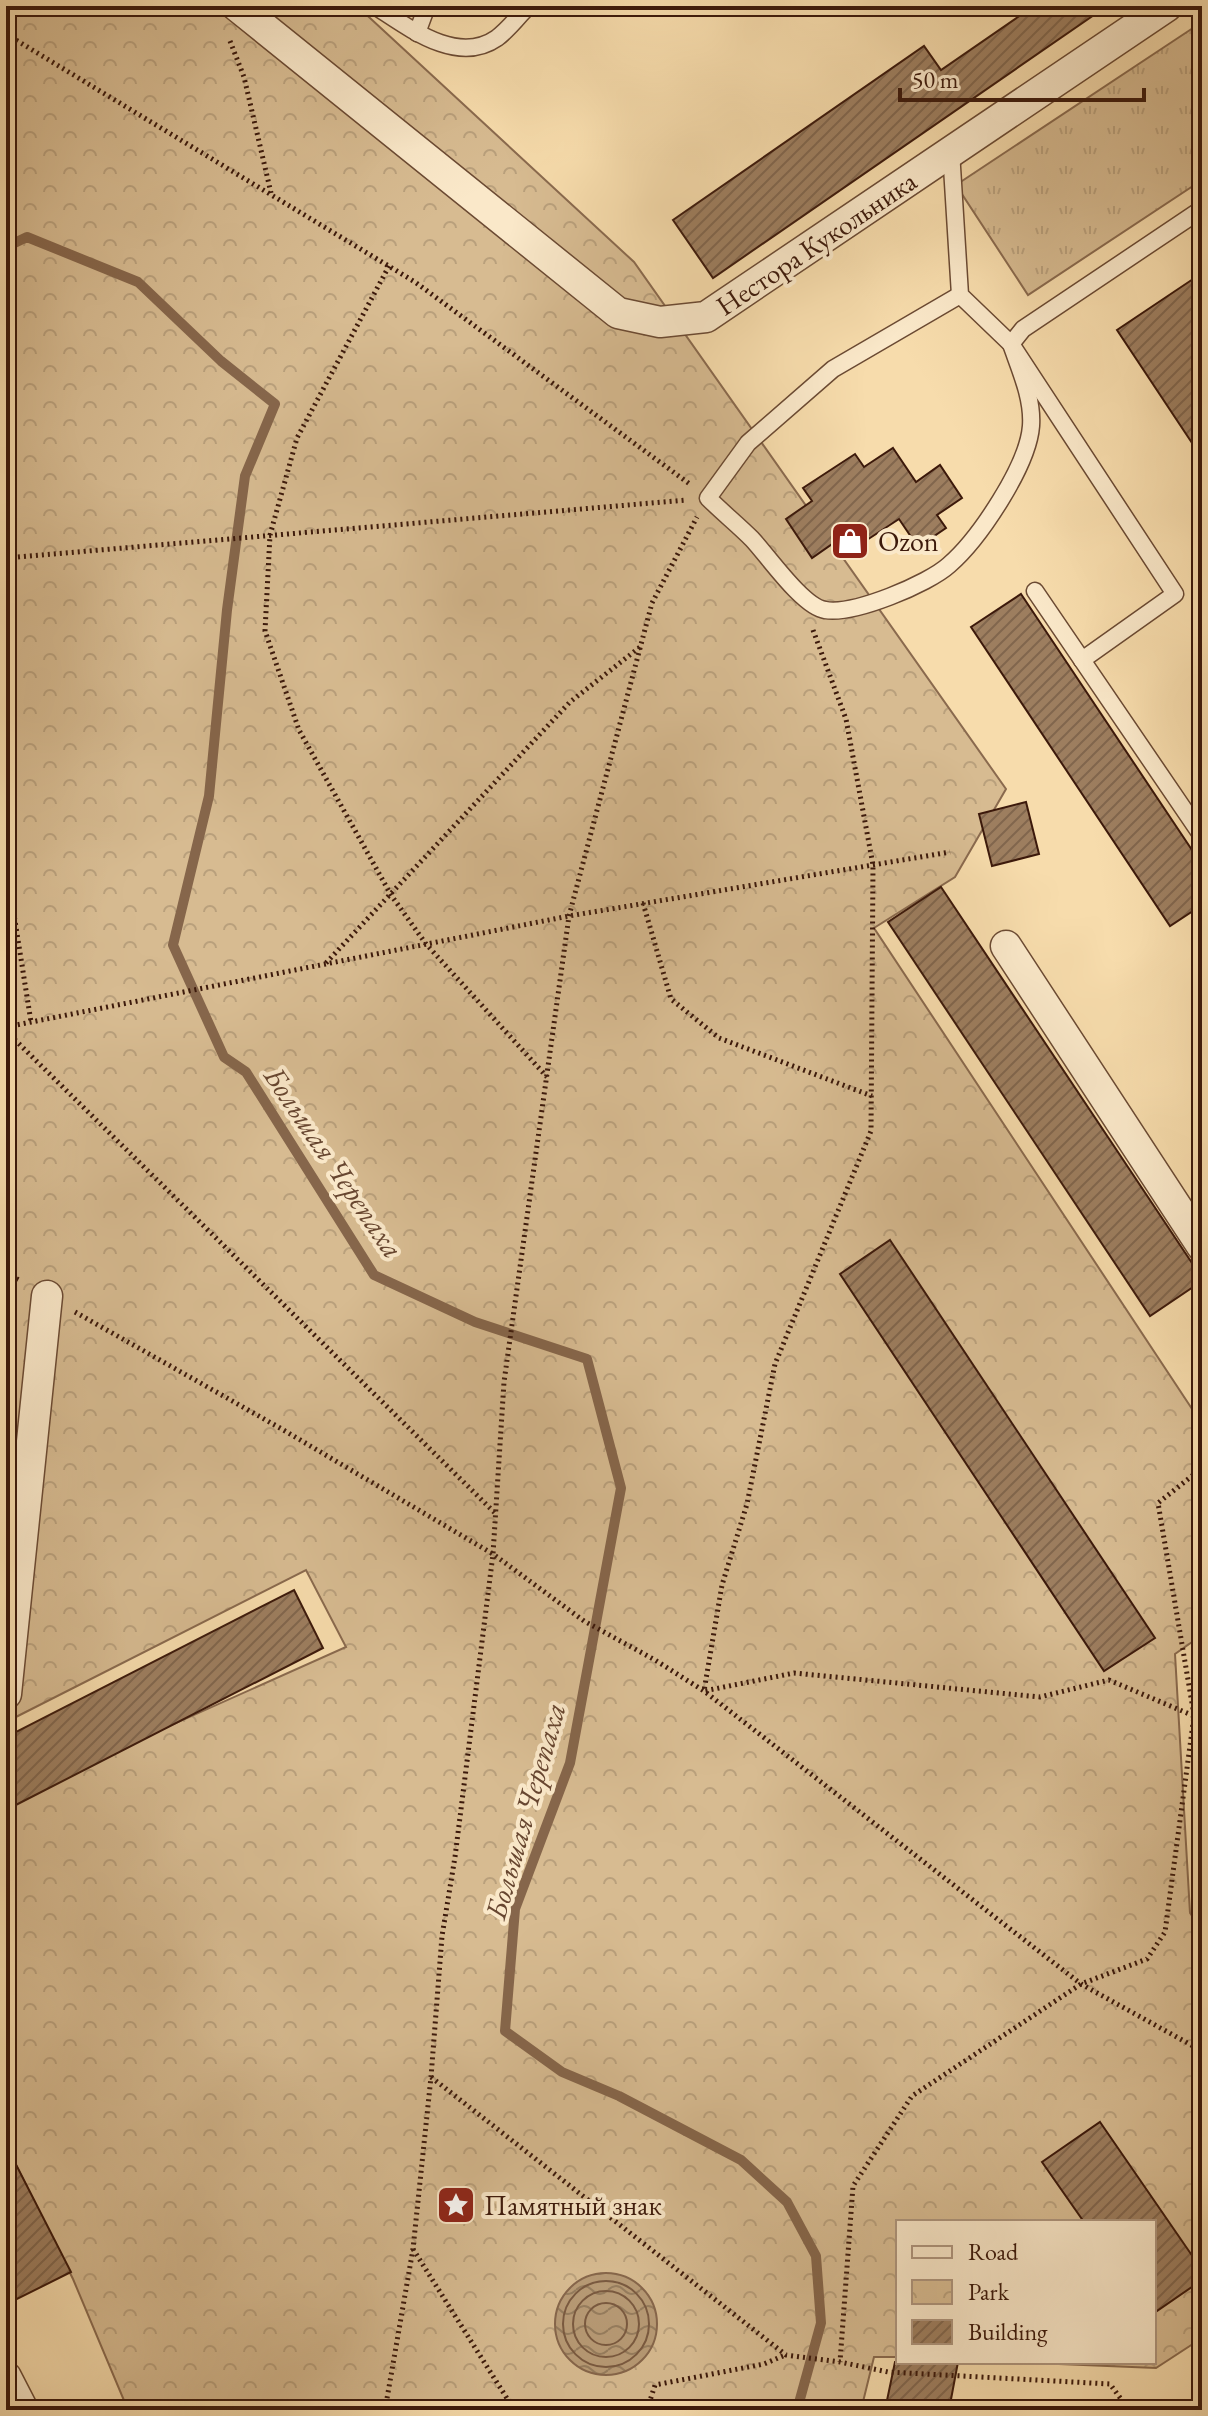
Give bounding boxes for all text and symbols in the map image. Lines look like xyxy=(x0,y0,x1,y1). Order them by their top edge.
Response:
scale bar xyxy=(900,52,1144,102)
text: 50 m xyxy=(912,64,959,95)
street label: Нестора Кукольника xyxy=(709,162,924,323)
shop icon: Ozon xyxy=(829,520,871,562)
place label: Ozon xyxy=(878,523,939,559)
water label: Большая Черепаха xyxy=(255,1058,413,1265)
water label: Большая Черепаха xyxy=(475,1698,575,1925)
place icon: Памятный знак xyxy=(435,2184,477,2226)
place label: Памятный знак xyxy=(484,2187,662,2223)
legend xyxy=(896,2220,1156,2364)
text: Road xyxy=(968,2236,1019,2267)
text: Park xyxy=(968,2276,1010,2307)
text: Building xyxy=(968,2316,1048,2347)

